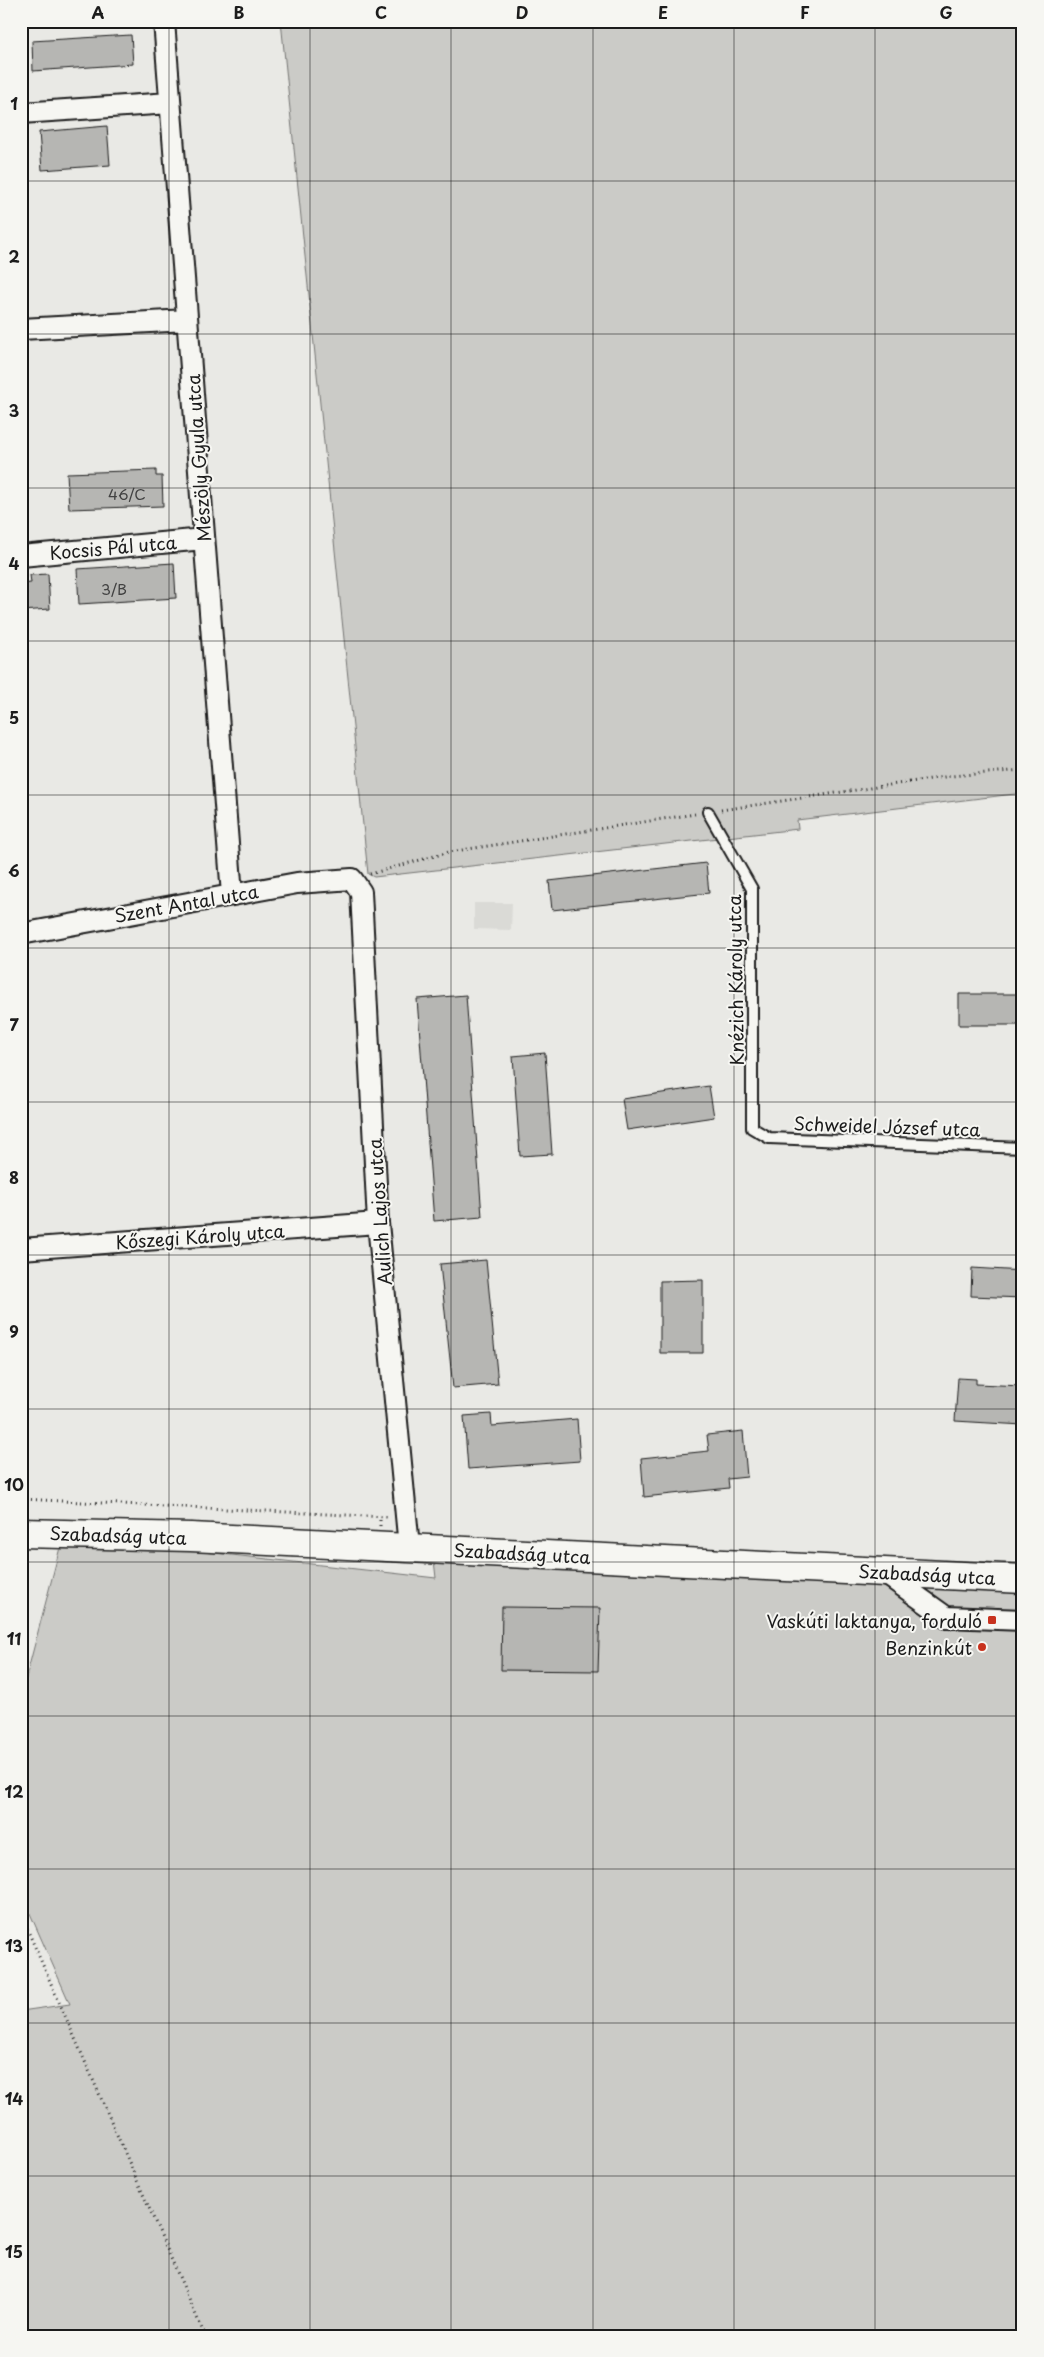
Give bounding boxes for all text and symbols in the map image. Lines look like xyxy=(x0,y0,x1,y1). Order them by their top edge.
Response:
text: A xyxy=(92,0,105,24)
text: B xyxy=(234,0,245,24)
text: C xyxy=(375,0,387,24)
text: D xyxy=(516,0,528,24)
text: E xyxy=(658,0,668,24)
text: F xyxy=(800,0,810,24)
text: G xyxy=(939,0,953,24)
text: 1 xyxy=(10,91,18,115)
text: 2 xyxy=(8,244,20,268)
street label: Mészöly Gyula utca xyxy=(179,373,217,543)
text: 3 xyxy=(9,398,19,422)
house number: 46/C xyxy=(108,482,146,505)
street label: Kocsis Pál utca xyxy=(48,528,178,566)
text: 4 xyxy=(9,551,20,575)
house number: 3/B xyxy=(101,577,127,600)
text: 5 xyxy=(9,705,19,729)
text: 6 xyxy=(8,858,20,882)
street label: Szent Antal utca xyxy=(112,877,260,929)
street label: Knézich Károly utca xyxy=(720,893,750,1066)
text: 7 xyxy=(9,1012,19,1036)
street label: Schweidel József utca xyxy=(793,1109,982,1143)
street label: Aulich Lajos utca xyxy=(360,1137,398,1287)
text: 8 xyxy=(9,1165,19,1189)
street label: Kőszegi Károly utca xyxy=(115,1217,286,1255)
text: 9 xyxy=(9,1319,19,1343)
text: 10 xyxy=(4,1472,24,1496)
street label: Szabadság utca xyxy=(49,1519,188,1551)
street label: Szabadság utca xyxy=(453,1536,592,1570)
street label: Szabadság utca xyxy=(858,1557,997,1591)
place label: Vaskúti laktanya, forduló xyxy=(767,1607,982,1634)
marker: Vaskúti laktanya, forduló xyxy=(986,1614,998,1626)
text: 11 xyxy=(7,1626,21,1650)
place label: Benzinkút xyxy=(885,1634,972,1661)
marker: Benzinkút xyxy=(976,1641,988,1653)
text: 12 xyxy=(5,1779,23,1803)
text: 13 xyxy=(5,1933,23,1957)
text: 14 xyxy=(5,2086,23,2110)
text: 15 xyxy=(5,2239,23,2263)

